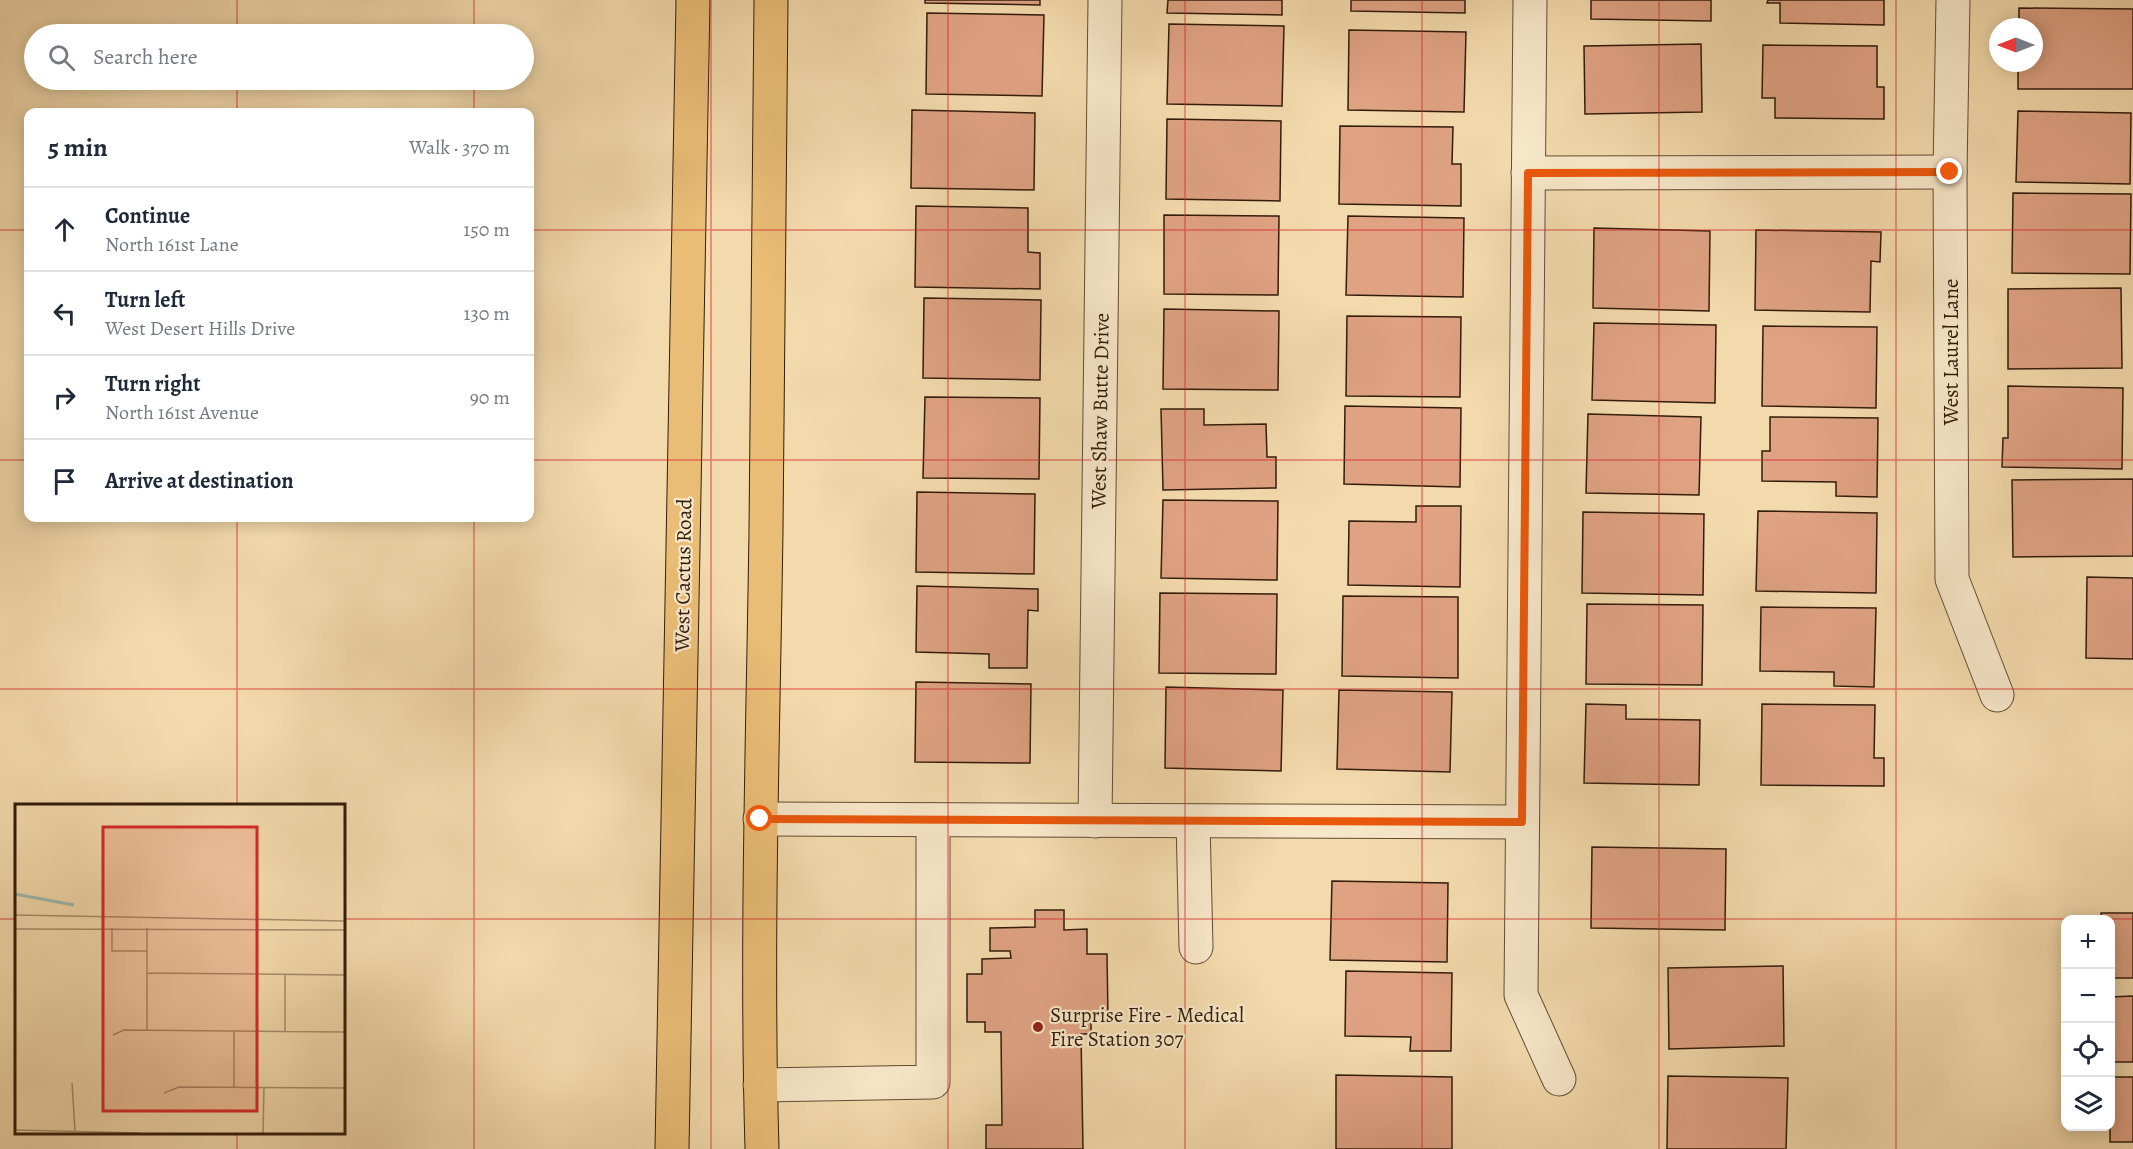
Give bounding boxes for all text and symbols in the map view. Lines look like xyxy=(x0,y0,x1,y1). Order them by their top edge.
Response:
north arrow xyxy=(1989,18,2043,72)
search box xyxy=(24,24,534,90)
icon: search xyxy=(45,41,78,74)
text: Search here xyxy=(93,42,198,72)
text: 5 min xyxy=(48,130,108,165)
text: Walk · 370 m xyxy=(409,134,510,161)
route end xyxy=(1936,158,1962,184)
text: Continue xyxy=(105,201,190,231)
icon: ahead xyxy=(48,213,81,246)
text: 150 m xyxy=(463,216,510,243)
text: North 161st Lane xyxy=(105,231,239,258)
street label: West Laurel Lane xyxy=(1937,279,1965,426)
text: Turn left xyxy=(105,285,185,315)
icon: left xyxy=(48,297,81,330)
text: 130 m xyxy=(464,300,510,327)
street label: West Shaw Butte Drive xyxy=(1084,313,1116,510)
text: West Desert Hills Drive xyxy=(105,315,295,342)
text: Turn right xyxy=(105,369,201,399)
icon: right xyxy=(48,381,81,414)
text: 90 m xyxy=(470,384,510,411)
text: North 161st Avenue xyxy=(105,399,259,426)
icon: arrive xyxy=(48,465,81,498)
text: Arrive at destination xyxy=(105,466,294,496)
street label: West Cactus Road xyxy=(668,497,698,653)
inset map xyxy=(15,804,345,1134)
route start xyxy=(746,805,772,831)
map controls xyxy=(2061,915,2115,1131)
button: + xyxy=(2061,915,2115,969)
button: − xyxy=(2061,969,2115,1023)
place label: Surprise Fire - Medical Fire Station 307 xyxy=(1050,1001,1244,1053)
marker: Surprise Fire - Medical Fire Station 307 xyxy=(1031,1020,1045,1034)
button: locate xyxy=(2061,1023,2115,1077)
button: layers xyxy=(2061,1077,2115,1131)

